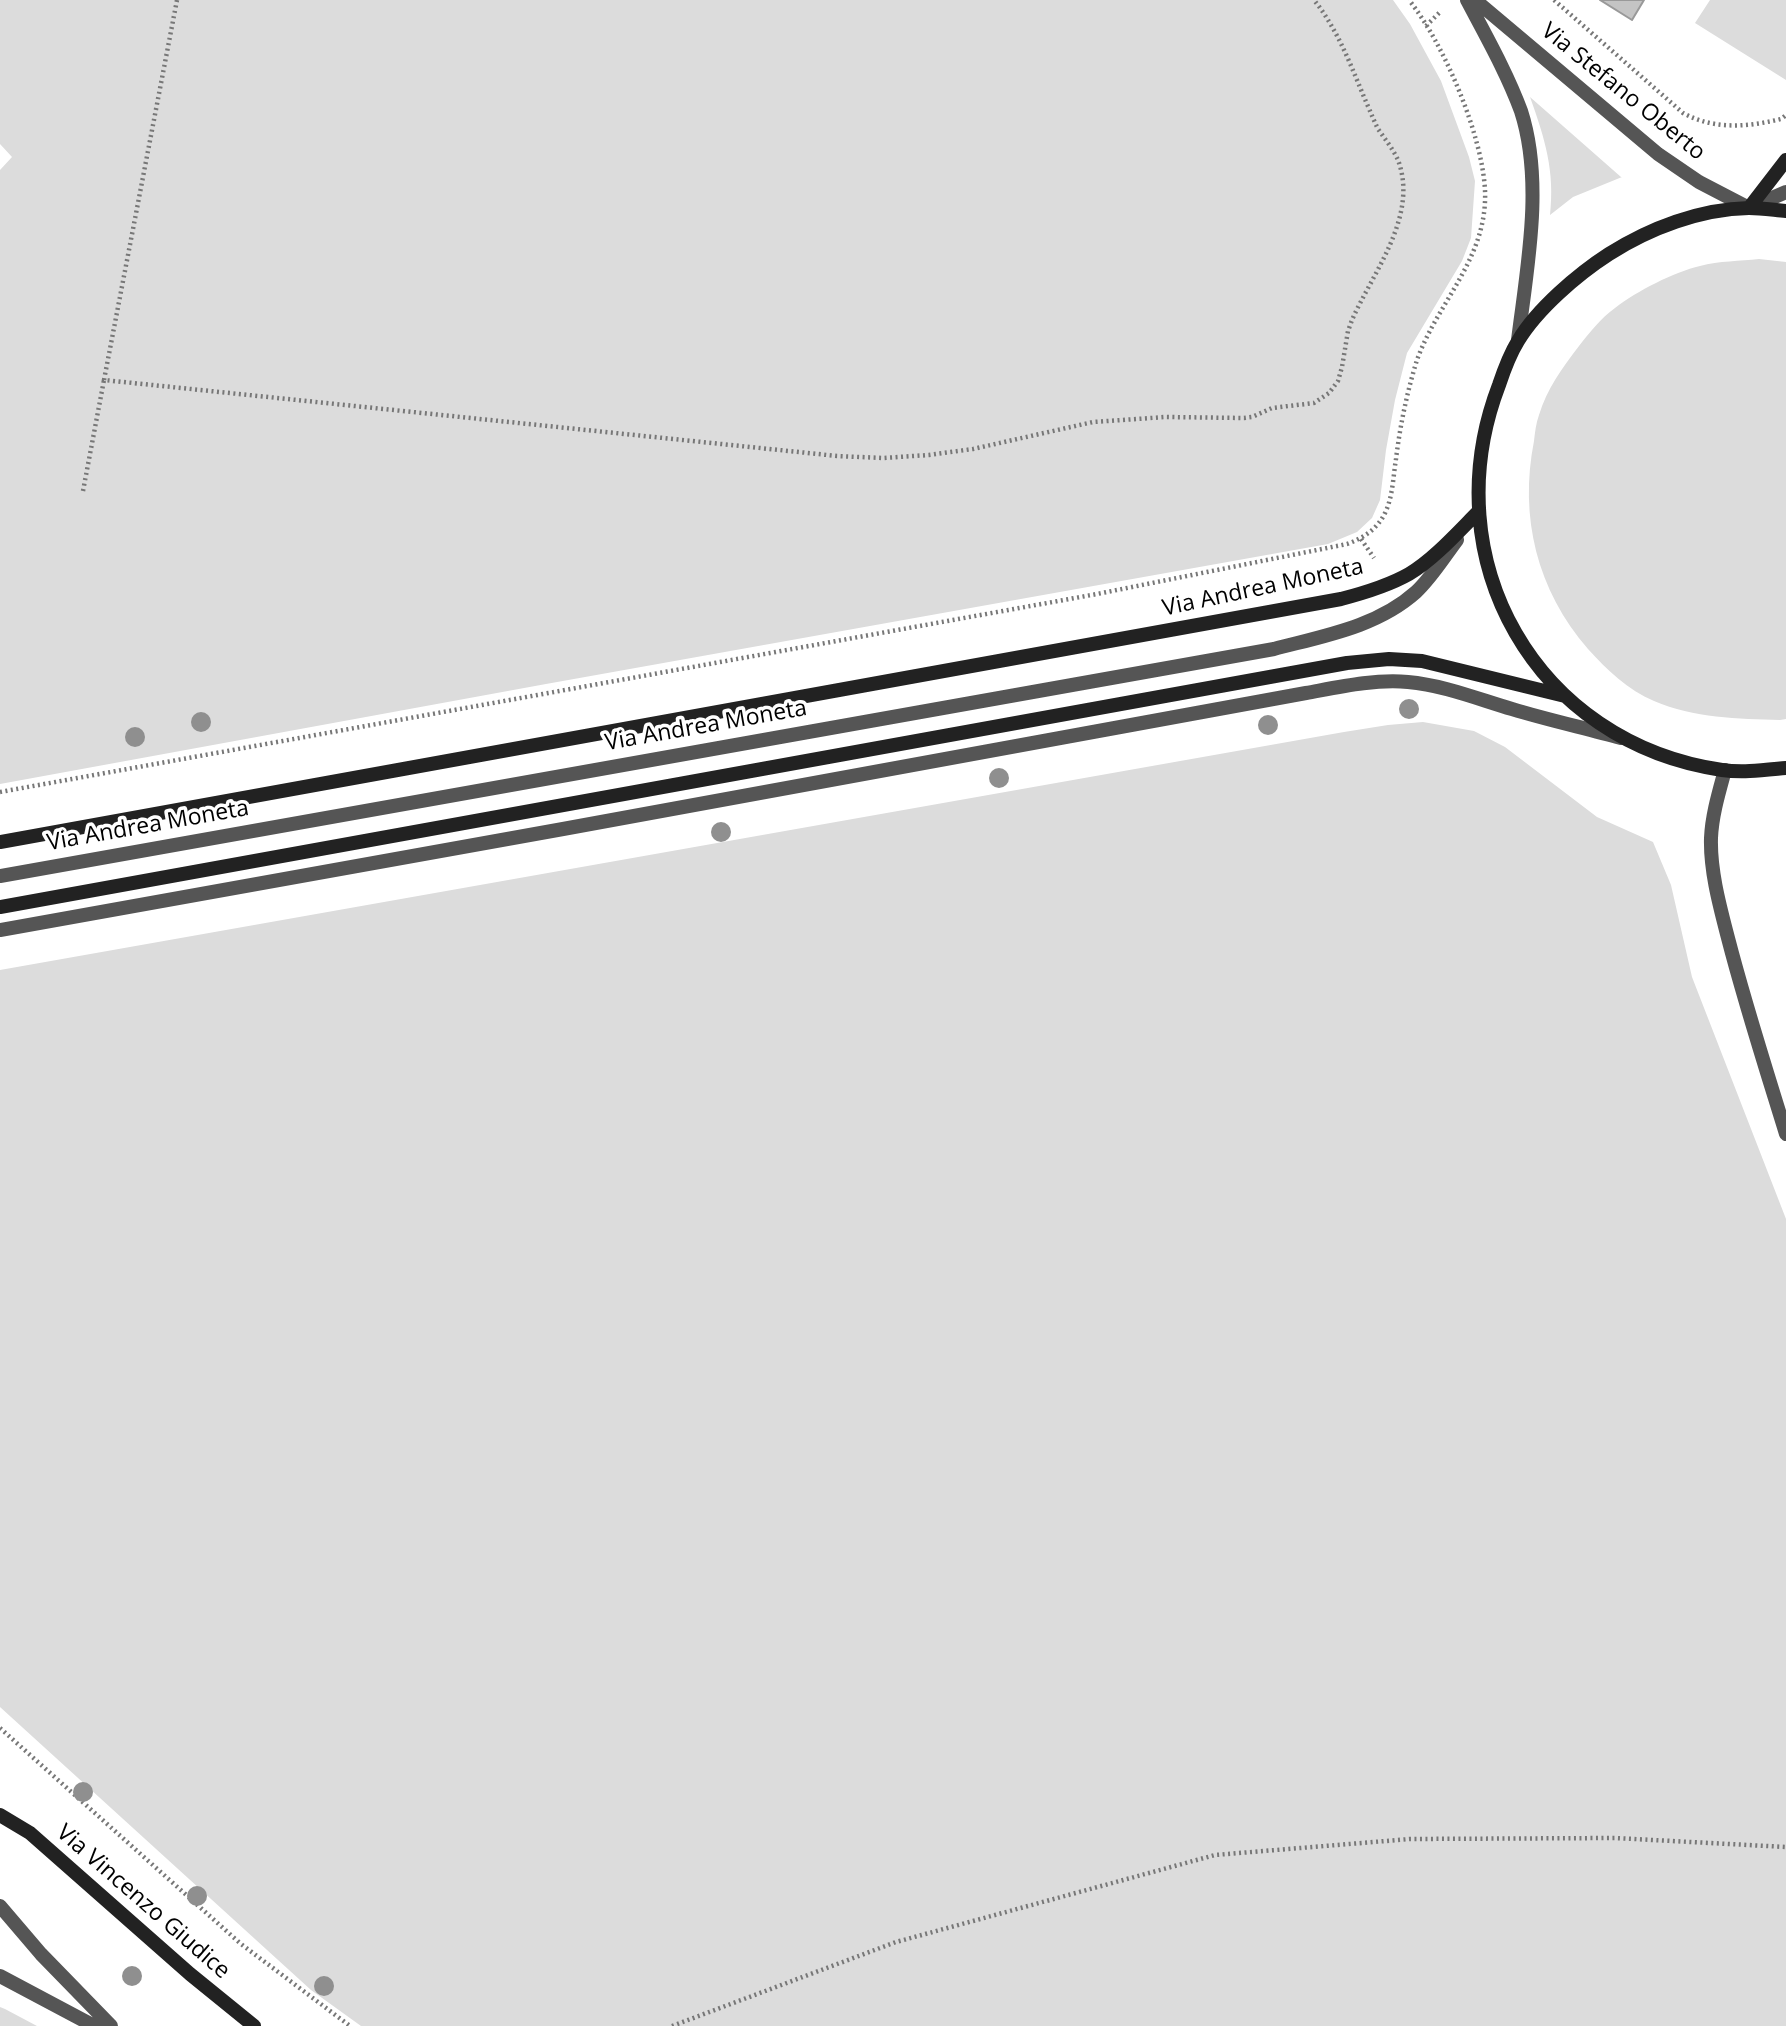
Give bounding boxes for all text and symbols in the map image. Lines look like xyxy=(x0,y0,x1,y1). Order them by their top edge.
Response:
street label: Via Stefano Oberto xyxy=(1536,17,1710,167)
street label: Via Andrea Moneta xyxy=(1160,553,1366,623)
street label: Via Andrea Moneta xyxy=(603,695,809,757)
street label: Via Andrea Moneta xyxy=(45,795,251,857)
street label: Via Vincenzo Giudice xyxy=(51,1819,235,1985)

